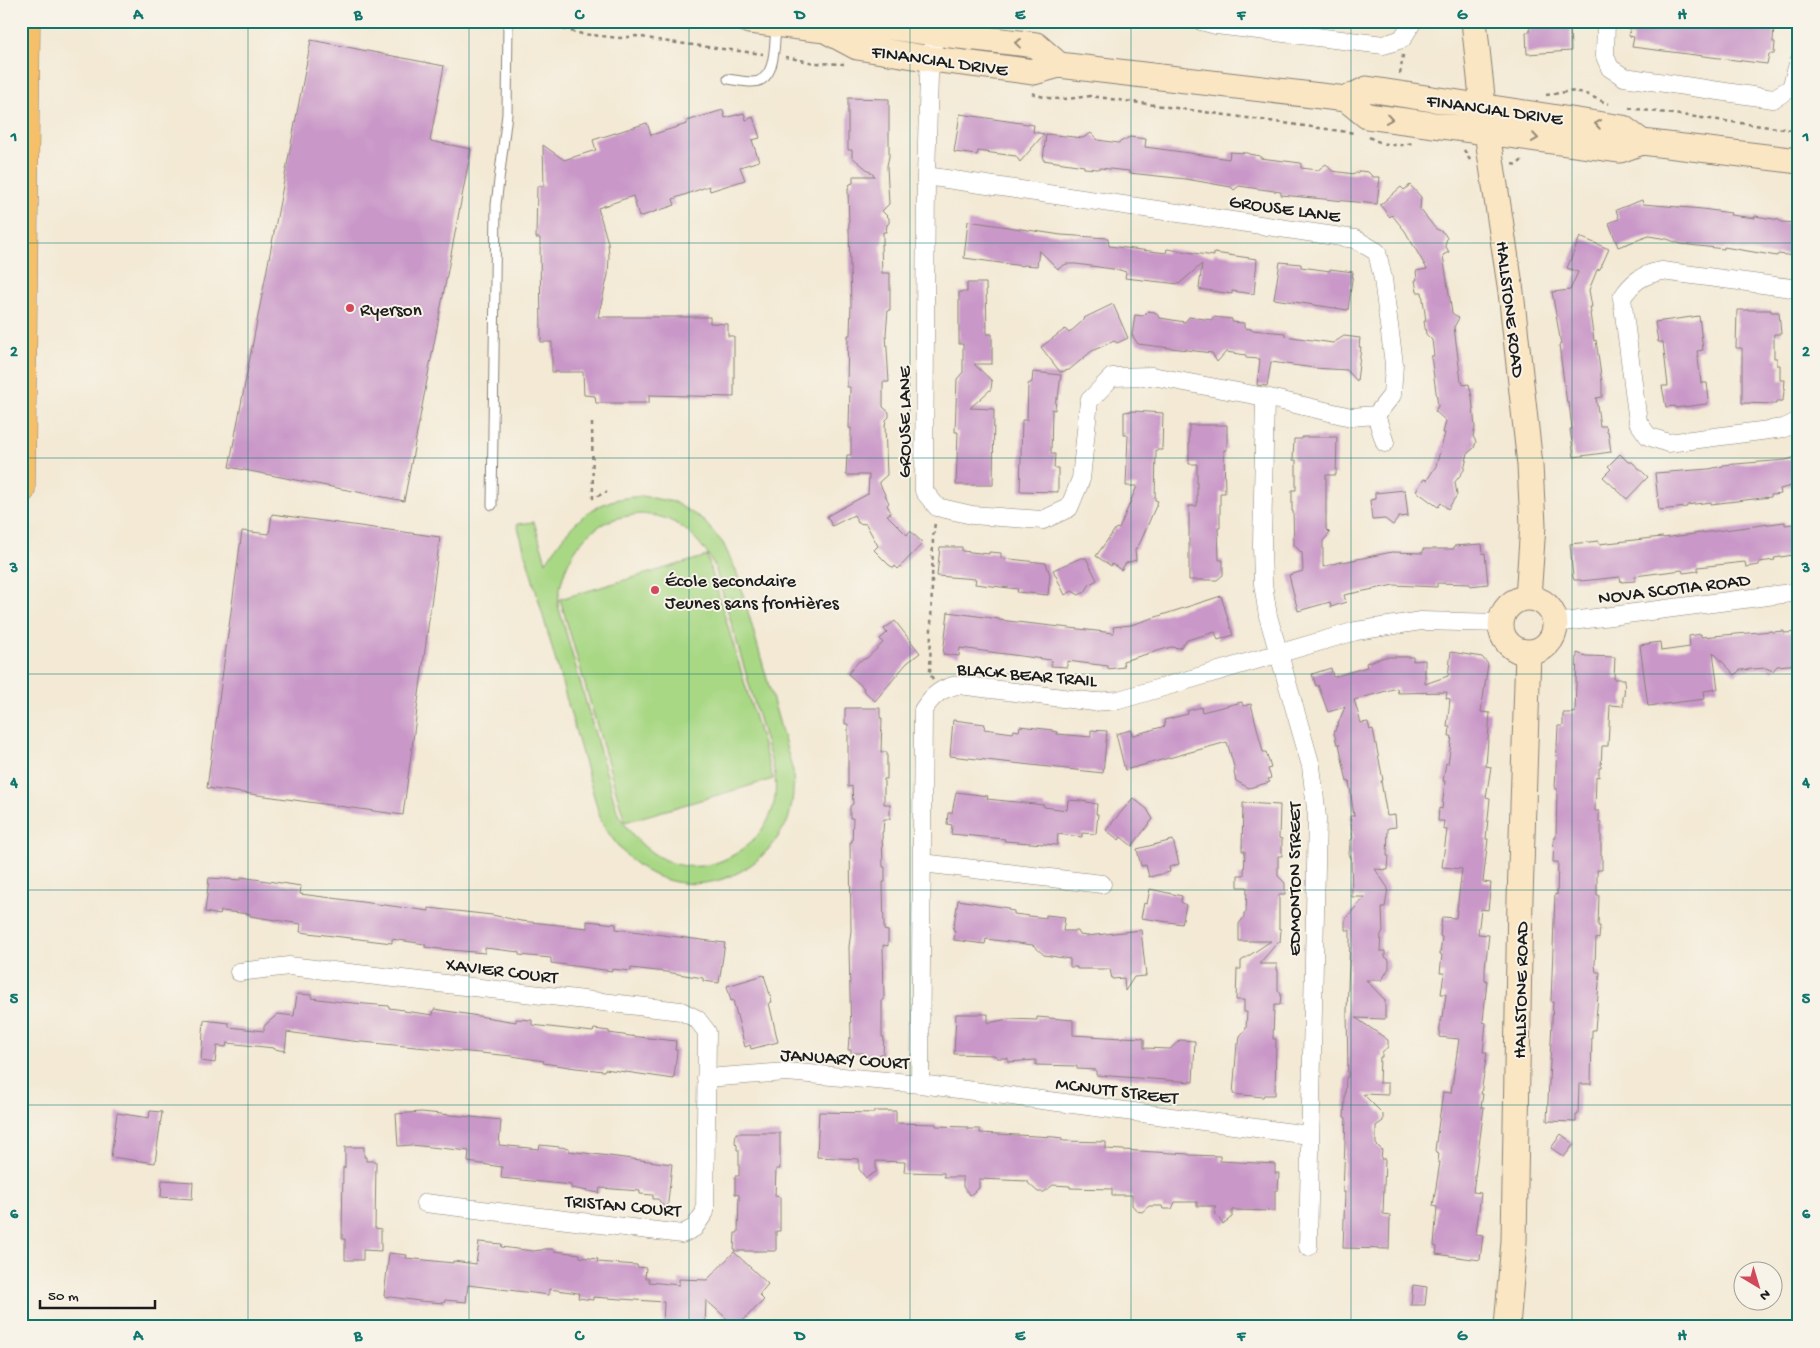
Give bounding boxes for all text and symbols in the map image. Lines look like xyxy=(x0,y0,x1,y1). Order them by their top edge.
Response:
text: A xyxy=(132,7,144,26)
text: B xyxy=(353,7,363,26)
text: C xyxy=(574,7,585,26)
text: D xyxy=(793,7,806,26)
text: E xyxy=(1015,7,1026,26)
text: F xyxy=(1236,7,1247,26)
text: G xyxy=(1457,7,1468,26)
text: H xyxy=(1677,7,1687,26)
one-way arrow xyxy=(1014,38,1022,49)
street label: FINANCIAL DRIVE xyxy=(869,41,1010,84)
street label: FINANCIAL DRIVE xyxy=(1424,90,1565,133)
one-way arrow xyxy=(1385,113,1393,124)
one-way arrow xyxy=(1594,119,1602,130)
text: 1 xyxy=(10,129,17,148)
text: 1 xyxy=(1802,129,1809,148)
one-way arrow xyxy=(1532,132,1540,143)
street label: GROUSE LANE xyxy=(1228,191,1343,230)
street label: HALLSTONE ROAD xyxy=(1489,240,1528,380)
place label: Ryerson xyxy=(360,300,422,323)
marker: Ryerson xyxy=(344,302,356,314)
text: 2 xyxy=(10,344,18,363)
text: 2 xyxy=(1802,344,1810,363)
street label: GROUSE LANE xyxy=(895,365,918,478)
text: 3 xyxy=(9,560,18,579)
text: 3 xyxy=(1801,560,1810,579)
street label: NOVA SCOTIA ROAD xyxy=(1597,570,1752,611)
place label: École secondaire Jeunes sans frontières xyxy=(665,571,840,616)
marker: École secondaire Jeunes sans frontières xyxy=(649,584,661,596)
street label: BLACK BEAR TRAIL xyxy=(955,659,1099,694)
text: 4 xyxy=(9,775,18,794)
text: 4 xyxy=(1801,775,1810,794)
street label: EDMONTON STREET xyxy=(1285,801,1308,956)
street label: HALLSTONE ROAD xyxy=(1510,921,1535,1059)
street label: XAVIER COURT xyxy=(443,954,560,991)
text: 5 xyxy=(10,991,19,1010)
text: 5 xyxy=(1802,991,1811,1010)
street label: JANUARY COURT xyxy=(780,1045,911,1077)
street label: MCNUTT STREET xyxy=(1054,1074,1180,1111)
street label: TRISTAN COURT xyxy=(563,1191,682,1224)
text: 6 xyxy=(10,1206,19,1225)
text: 6 xyxy=(1802,1206,1811,1225)
north arrow xyxy=(1732,1260,1782,1310)
scale bar xyxy=(40,1278,155,1310)
text: N xyxy=(1756,1285,1773,1304)
text: 50 m xyxy=(48,1288,79,1306)
text: A xyxy=(132,1328,144,1347)
text: B xyxy=(353,1328,363,1347)
text: C xyxy=(574,1328,585,1347)
text: D xyxy=(793,1328,806,1347)
text: E xyxy=(1015,1328,1026,1347)
text: F xyxy=(1236,1328,1247,1347)
text: G xyxy=(1457,1328,1468,1347)
text: H xyxy=(1677,1328,1687,1347)

